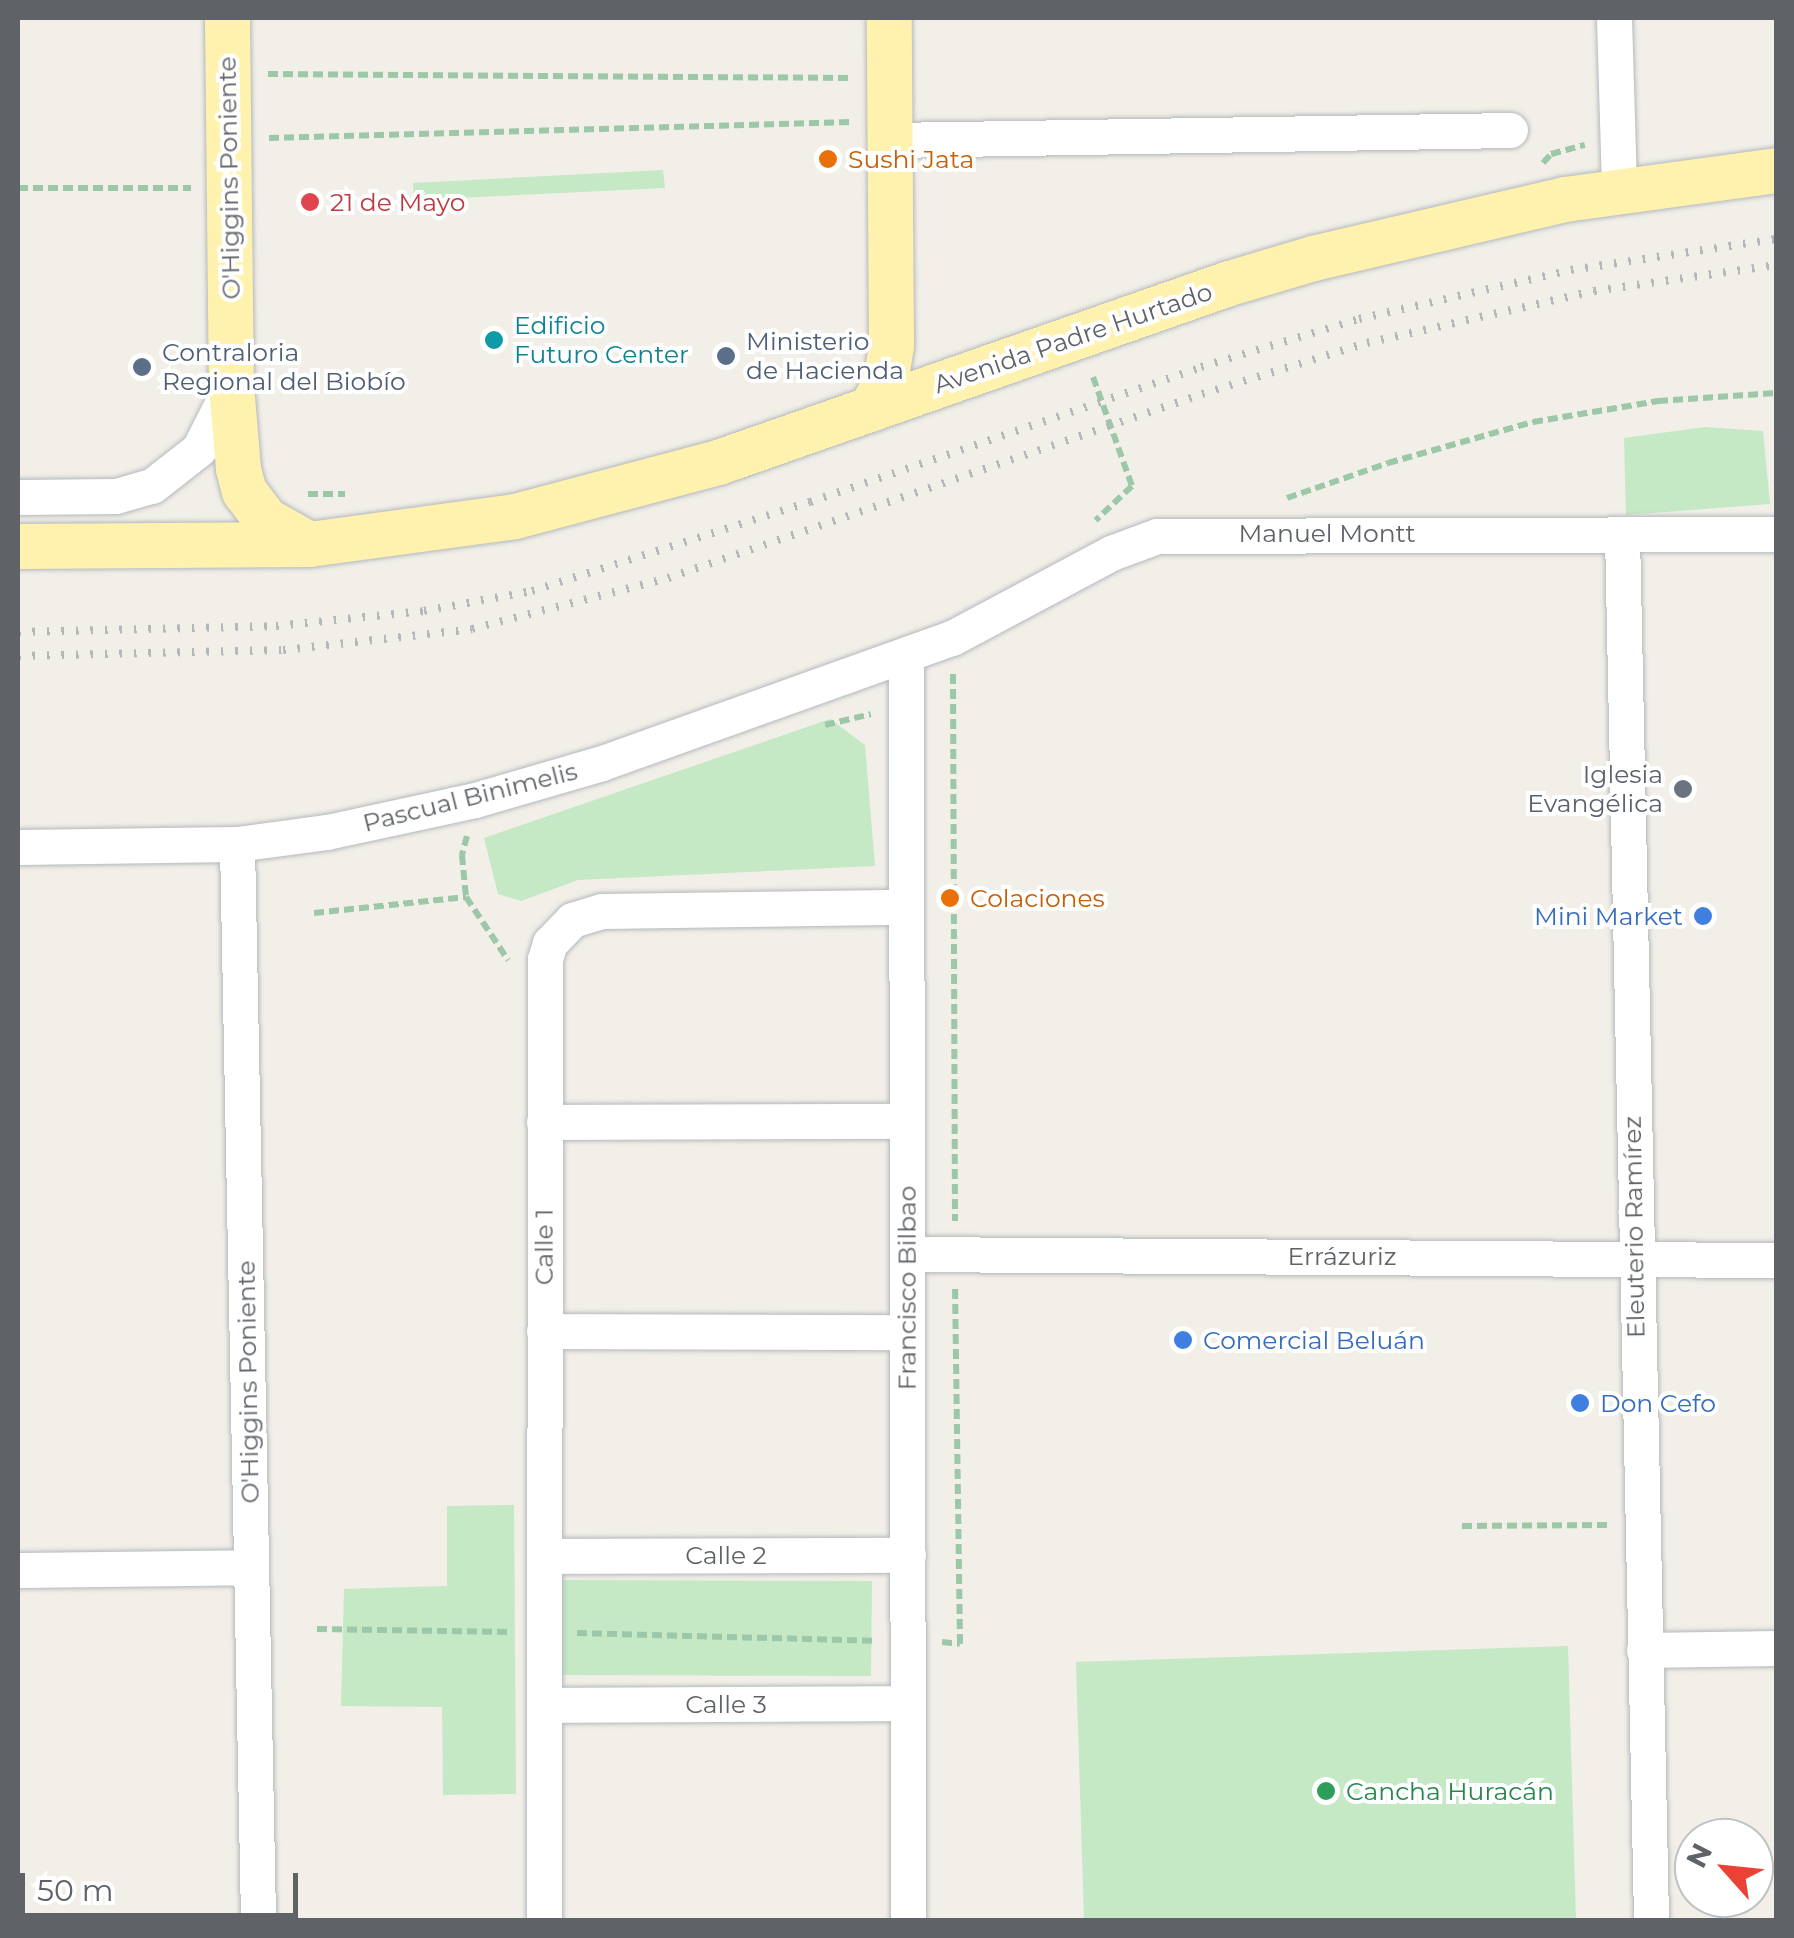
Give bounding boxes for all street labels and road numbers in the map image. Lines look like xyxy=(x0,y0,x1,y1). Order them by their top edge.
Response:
street label: O'Higgins Poniente xyxy=(212,56,246,300)
street label: Avenida Padre Hurtado xyxy=(930,276,1216,400)
street label: Manuel Montt xyxy=(1238,518,1416,548)
street label: Pascual Binimelis xyxy=(360,756,580,838)
street label: Eleuterio Ramírez xyxy=(1617,1116,1651,1338)
street label: Francisco Bilbao xyxy=(892,1186,922,1390)
street label: Calle 1 xyxy=(529,1209,559,1285)
street label: Errázuriz xyxy=(1287,1241,1397,1271)
street label: O'Higgins Poniente xyxy=(231,1260,265,1504)
street label: Calle 2 xyxy=(685,1540,767,1570)
street label: Calle 3 xyxy=(685,1689,767,1719)

